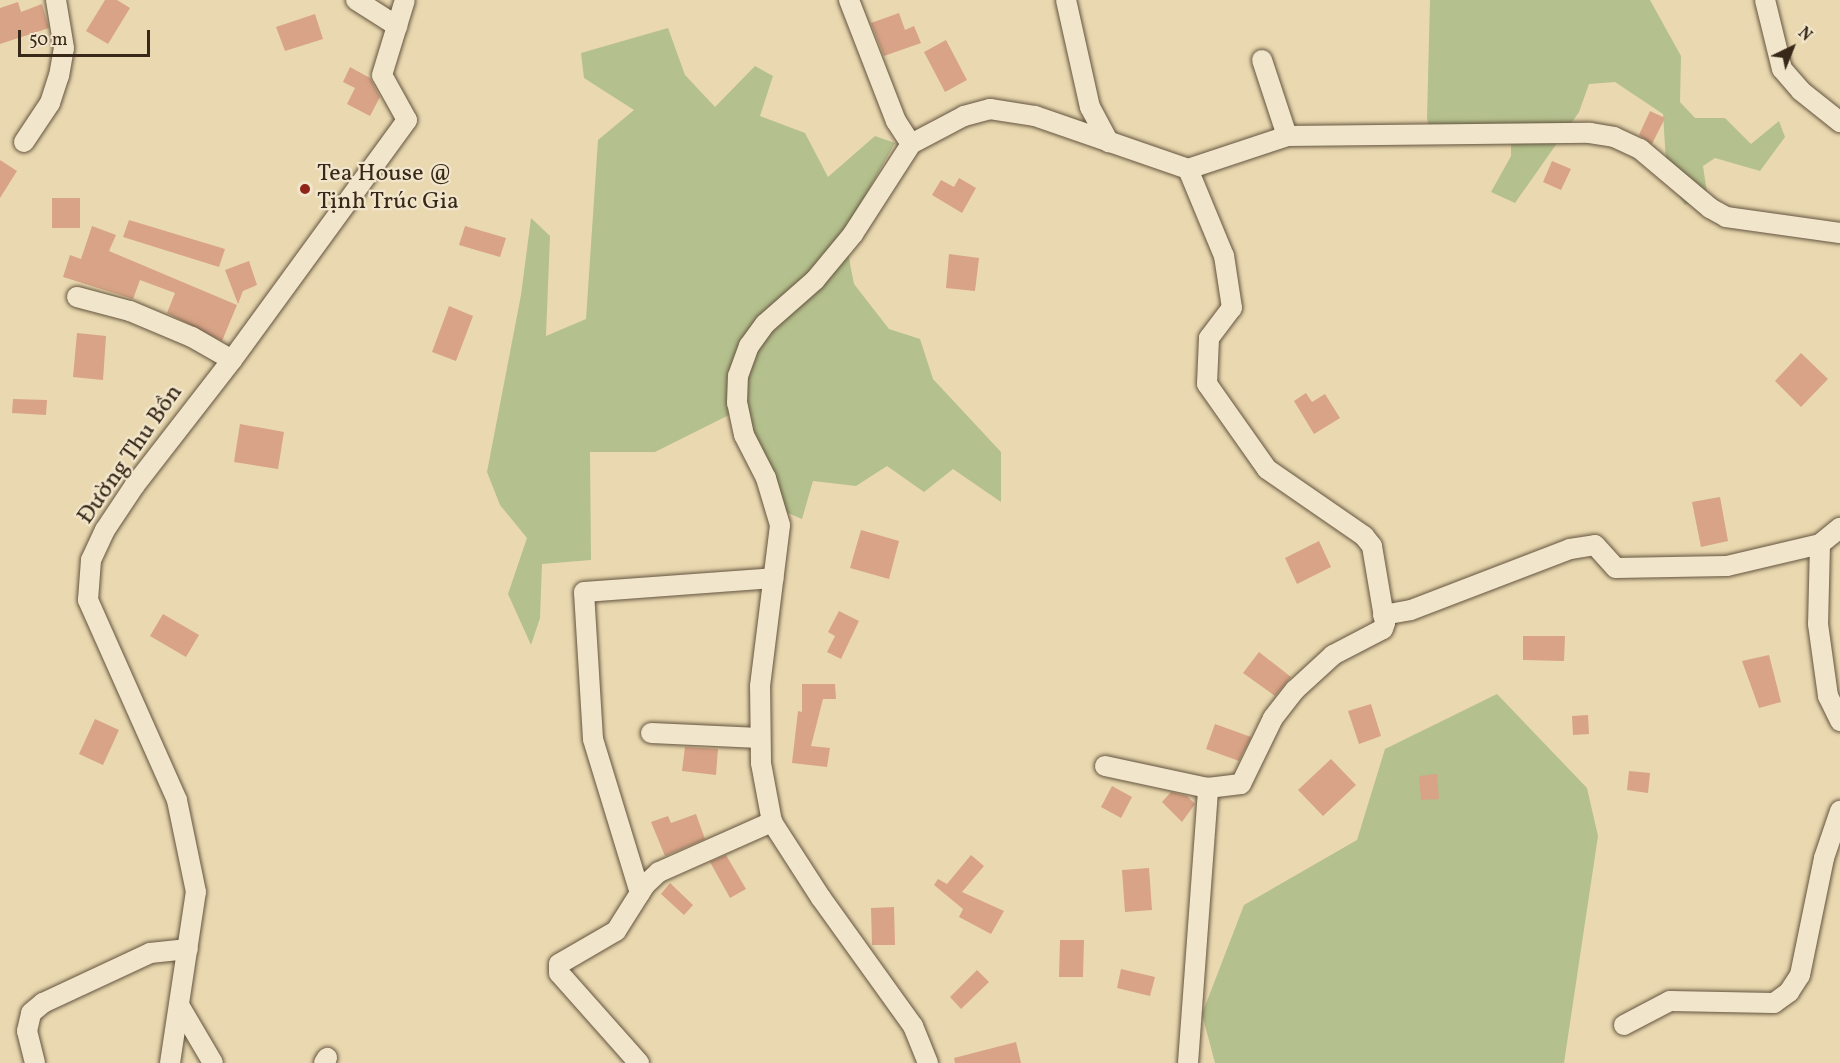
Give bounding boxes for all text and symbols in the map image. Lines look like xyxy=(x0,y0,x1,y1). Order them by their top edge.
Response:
scale bar xyxy=(21,18,153,56)
north arrow xyxy=(1762,18,1822,78)
text: N xyxy=(1793,23,1816,47)
text: 50 m xyxy=(29,28,68,53)
place label: Tea House @ Tịnh Trúc Gia xyxy=(317,161,460,217)
marker: Tea House @ Tịnh Trúc Gia xyxy=(298,182,312,196)
street label: Đường Thu Bồn xyxy=(72,379,190,531)

